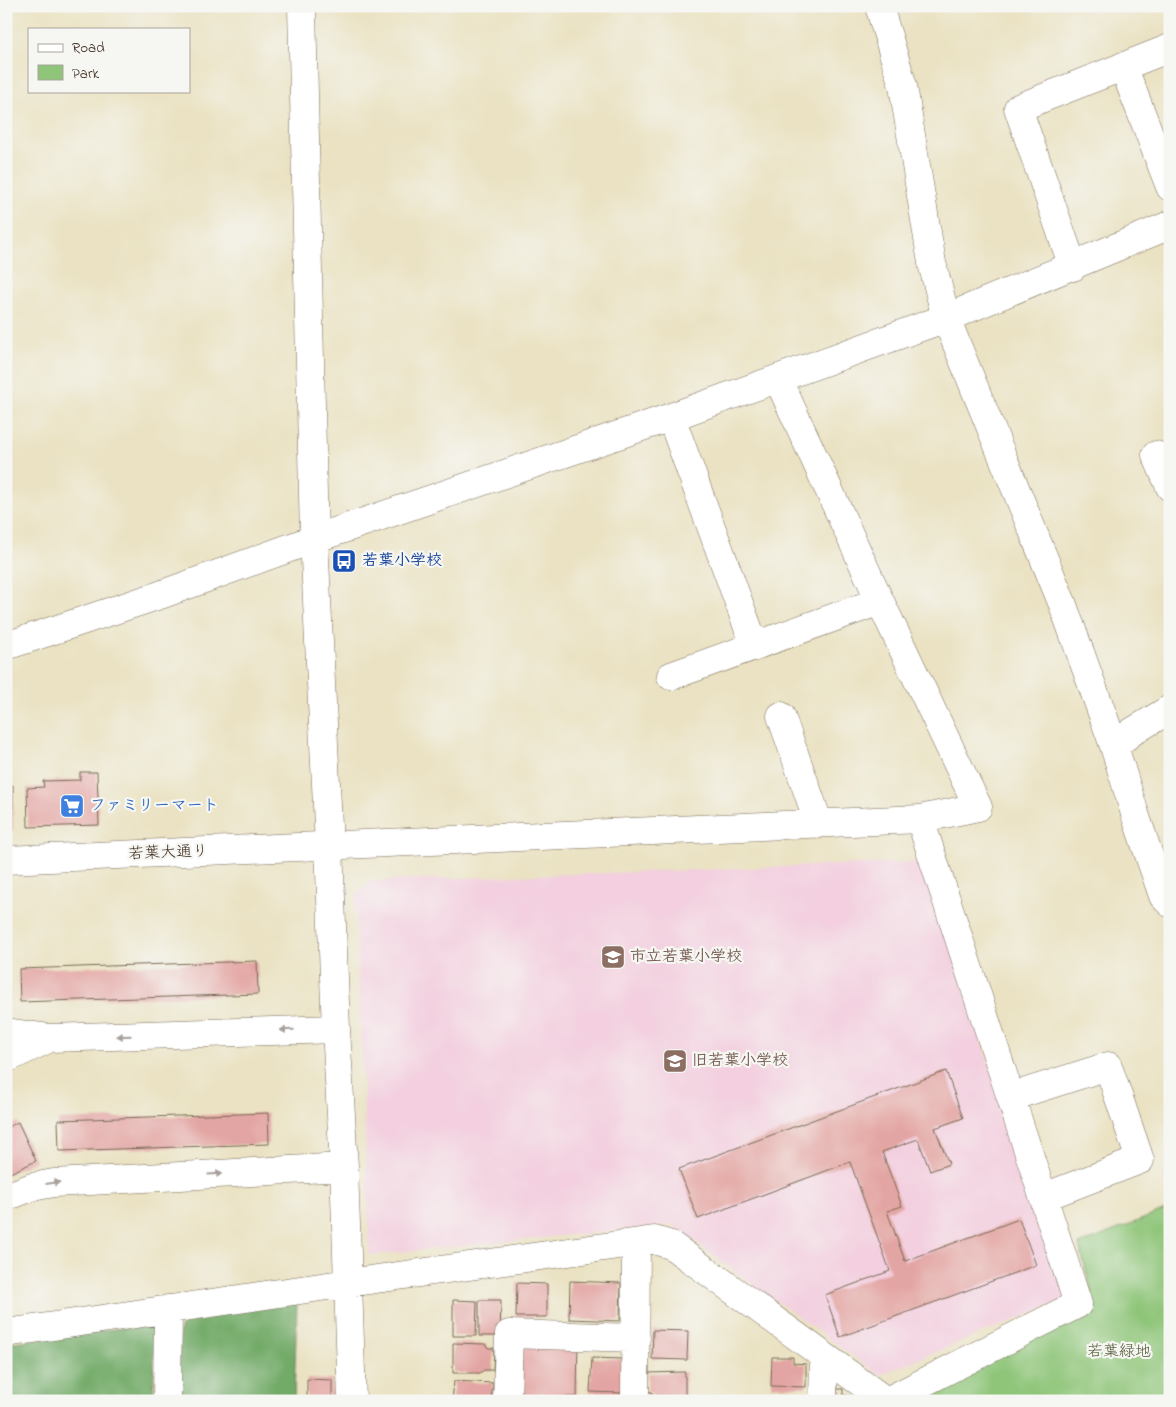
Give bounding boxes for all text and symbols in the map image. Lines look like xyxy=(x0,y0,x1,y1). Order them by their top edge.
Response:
legend xyxy=(28,28,190,92)
text: Road xyxy=(72,37,105,59)
text: Park xyxy=(72,63,100,85)
bus stop icon: 若葉小学校 xyxy=(331,548,357,574)
place label: 若葉小学校 xyxy=(362,549,442,573)
supermarket icon: ファミリーマート xyxy=(59,793,85,819)
place label: ファミリーマート xyxy=(90,794,219,818)
street label: 若葉大通り xyxy=(128,840,208,866)
school or university icon: 市立若葉小学校 xyxy=(600,944,626,970)
place label: 市立若葉小学校 xyxy=(630,945,742,969)
one-way arrow xyxy=(279,1027,295,1035)
one-way arrow xyxy=(116,1032,132,1040)
school or university icon: 旧若葉小学校 xyxy=(662,1048,688,1074)
place label: 旧若葉小学校 xyxy=(692,1049,788,1073)
one-way arrow xyxy=(207,1170,223,1178)
one-way arrow xyxy=(45,1179,61,1187)
park label: 若葉緑地 xyxy=(1087,1340,1151,1364)

